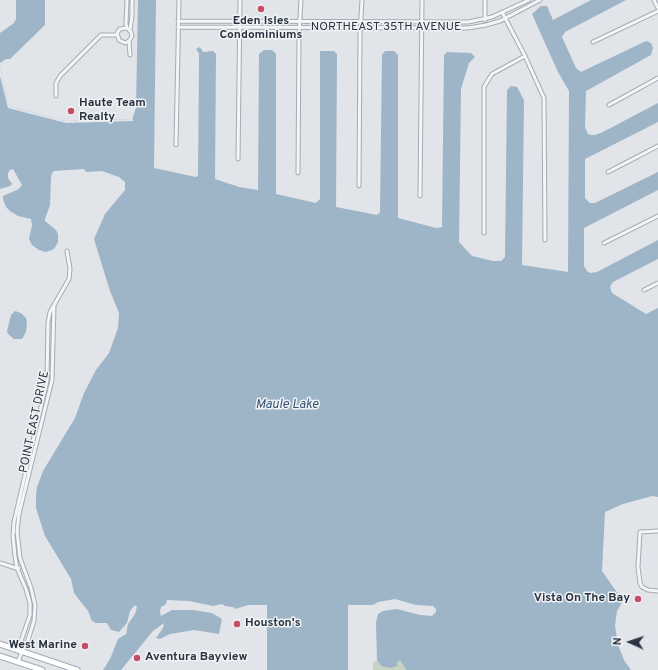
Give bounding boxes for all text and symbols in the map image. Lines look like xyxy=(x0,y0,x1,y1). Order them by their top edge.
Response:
marker: Eden Isles Condominiums xyxy=(256,4,266,14)
place label: Eden Isles Condominiums xyxy=(219,15,303,43)
street label: NORTHEAST 35TH AVENUE xyxy=(311,21,461,35)
place label: Haute Team Realty xyxy=(79,97,146,125)
marker: Haute Team Realty xyxy=(66,106,76,116)
street label: POINT EAST DRIVE xyxy=(17,370,53,474)
water label: Maule Lake xyxy=(256,397,318,413)
place label: Vista On The Bay xyxy=(534,592,630,606)
marker: Vista On The Bay xyxy=(633,594,643,604)
place label: Houston's xyxy=(245,617,301,631)
marker: Houston's xyxy=(232,619,242,629)
north arrow xyxy=(610,622,650,662)
text: N xyxy=(611,637,625,646)
place label: West Marine xyxy=(9,639,77,653)
marker: West Marine xyxy=(80,641,90,651)
place label: Aventura Bayview xyxy=(145,651,247,665)
marker: Aventura Bayview xyxy=(132,653,142,663)

